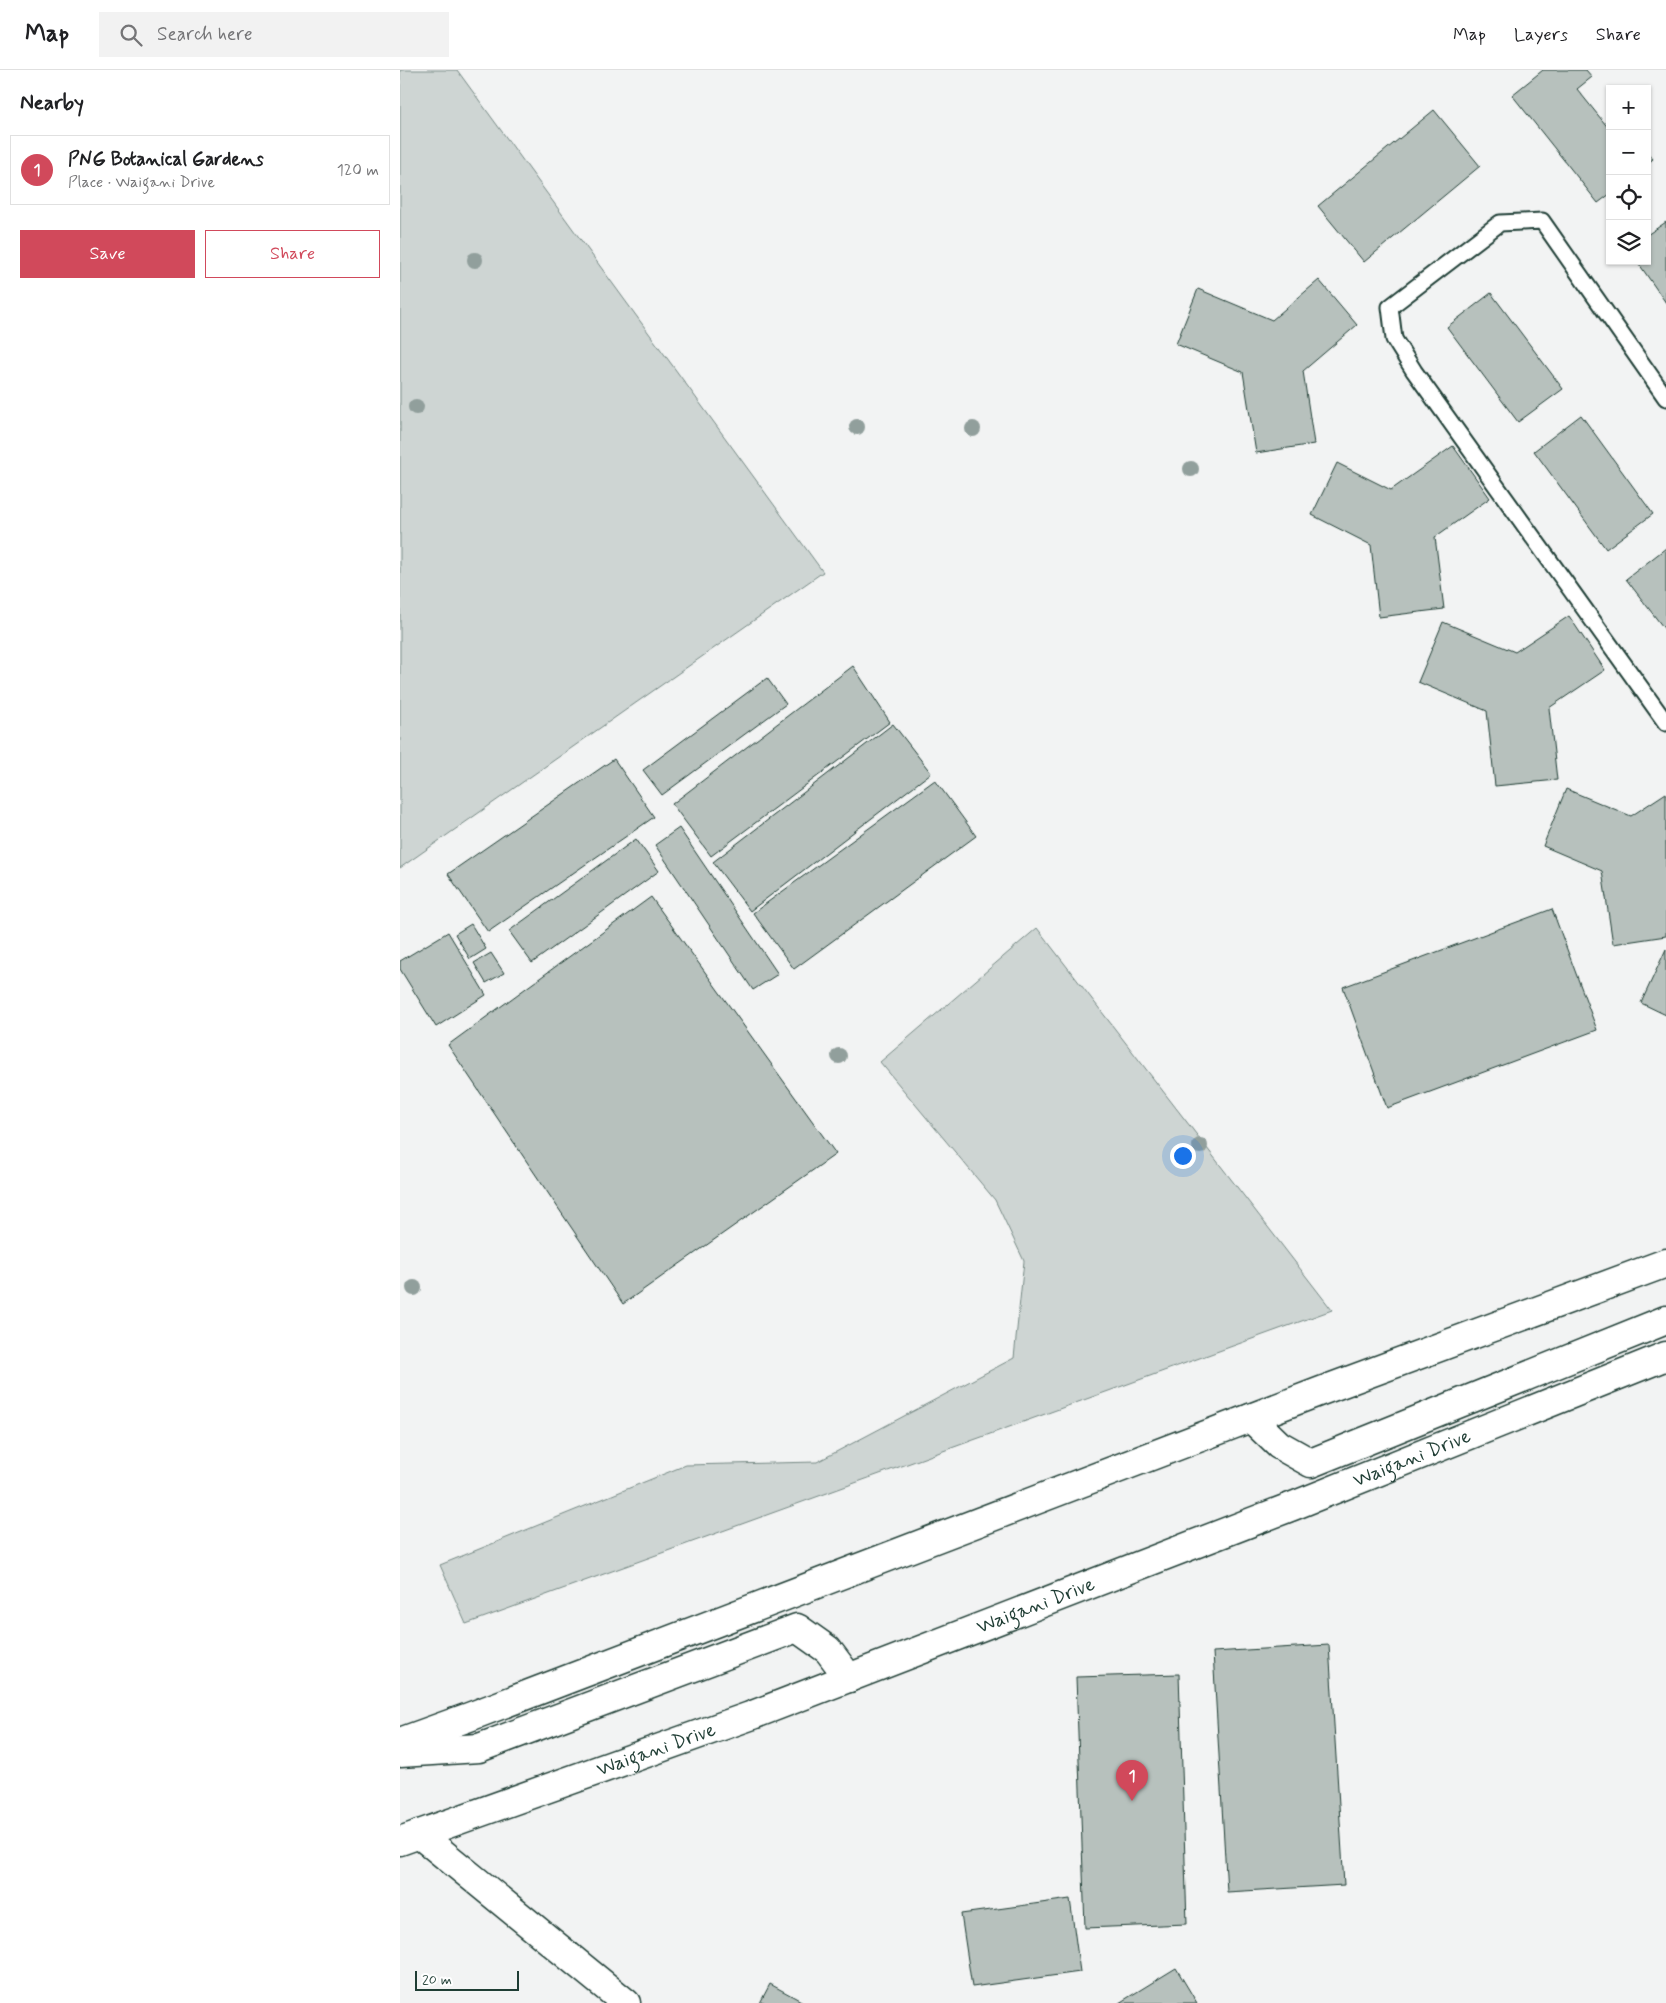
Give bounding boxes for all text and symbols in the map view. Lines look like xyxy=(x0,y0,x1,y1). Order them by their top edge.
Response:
search box xyxy=(99,12,449,57)
text: Map xyxy=(25,19,69,50)
icon: search xyxy=(117,21,145,49)
text: Search here xyxy=(157,22,253,47)
text: Map xyxy=(1453,23,1486,47)
text: Layers xyxy=(1514,23,1568,47)
text: Share xyxy=(1596,23,1641,47)
map controls xyxy=(1606,85,1651,265)
button: + xyxy=(1606,85,1651,130)
text: Nearby xyxy=(20,89,84,117)
button: − xyxy=(1606,130,1651,175)
text: PNG Botanical Gardens xyxy=(68,147,264,172)
text: 1 xyxy=(33,160,41,181)
text: 120 m xyxy=(337,160,379,181)
text: Place · Waigani Drive xyxy=(68,172,215,193)
button: locate xyxy=(1606,175,1651,220)
button: layers xyxy=(1606,220,1651,265)
button: Save xyxy=(20,230,195,278)
button: Share xyxy=(205,230,380,278)
your location xyxy=(1170,1143,1196,1169)
street label: Waigani Drive xyxy=(1349,1422,1475,1494)
street label: Waigani Drive xyxy=(973,1570,1099,1641)
street label: Waigani Drive xyxy=(593,1716,719,1783)
pin: 1 xyxy=(1116,1760,1148,1801)
scale bar xyxy=(415,1968,519,1991)
text: 20 m xyxy=(422,1971,452,1989)

